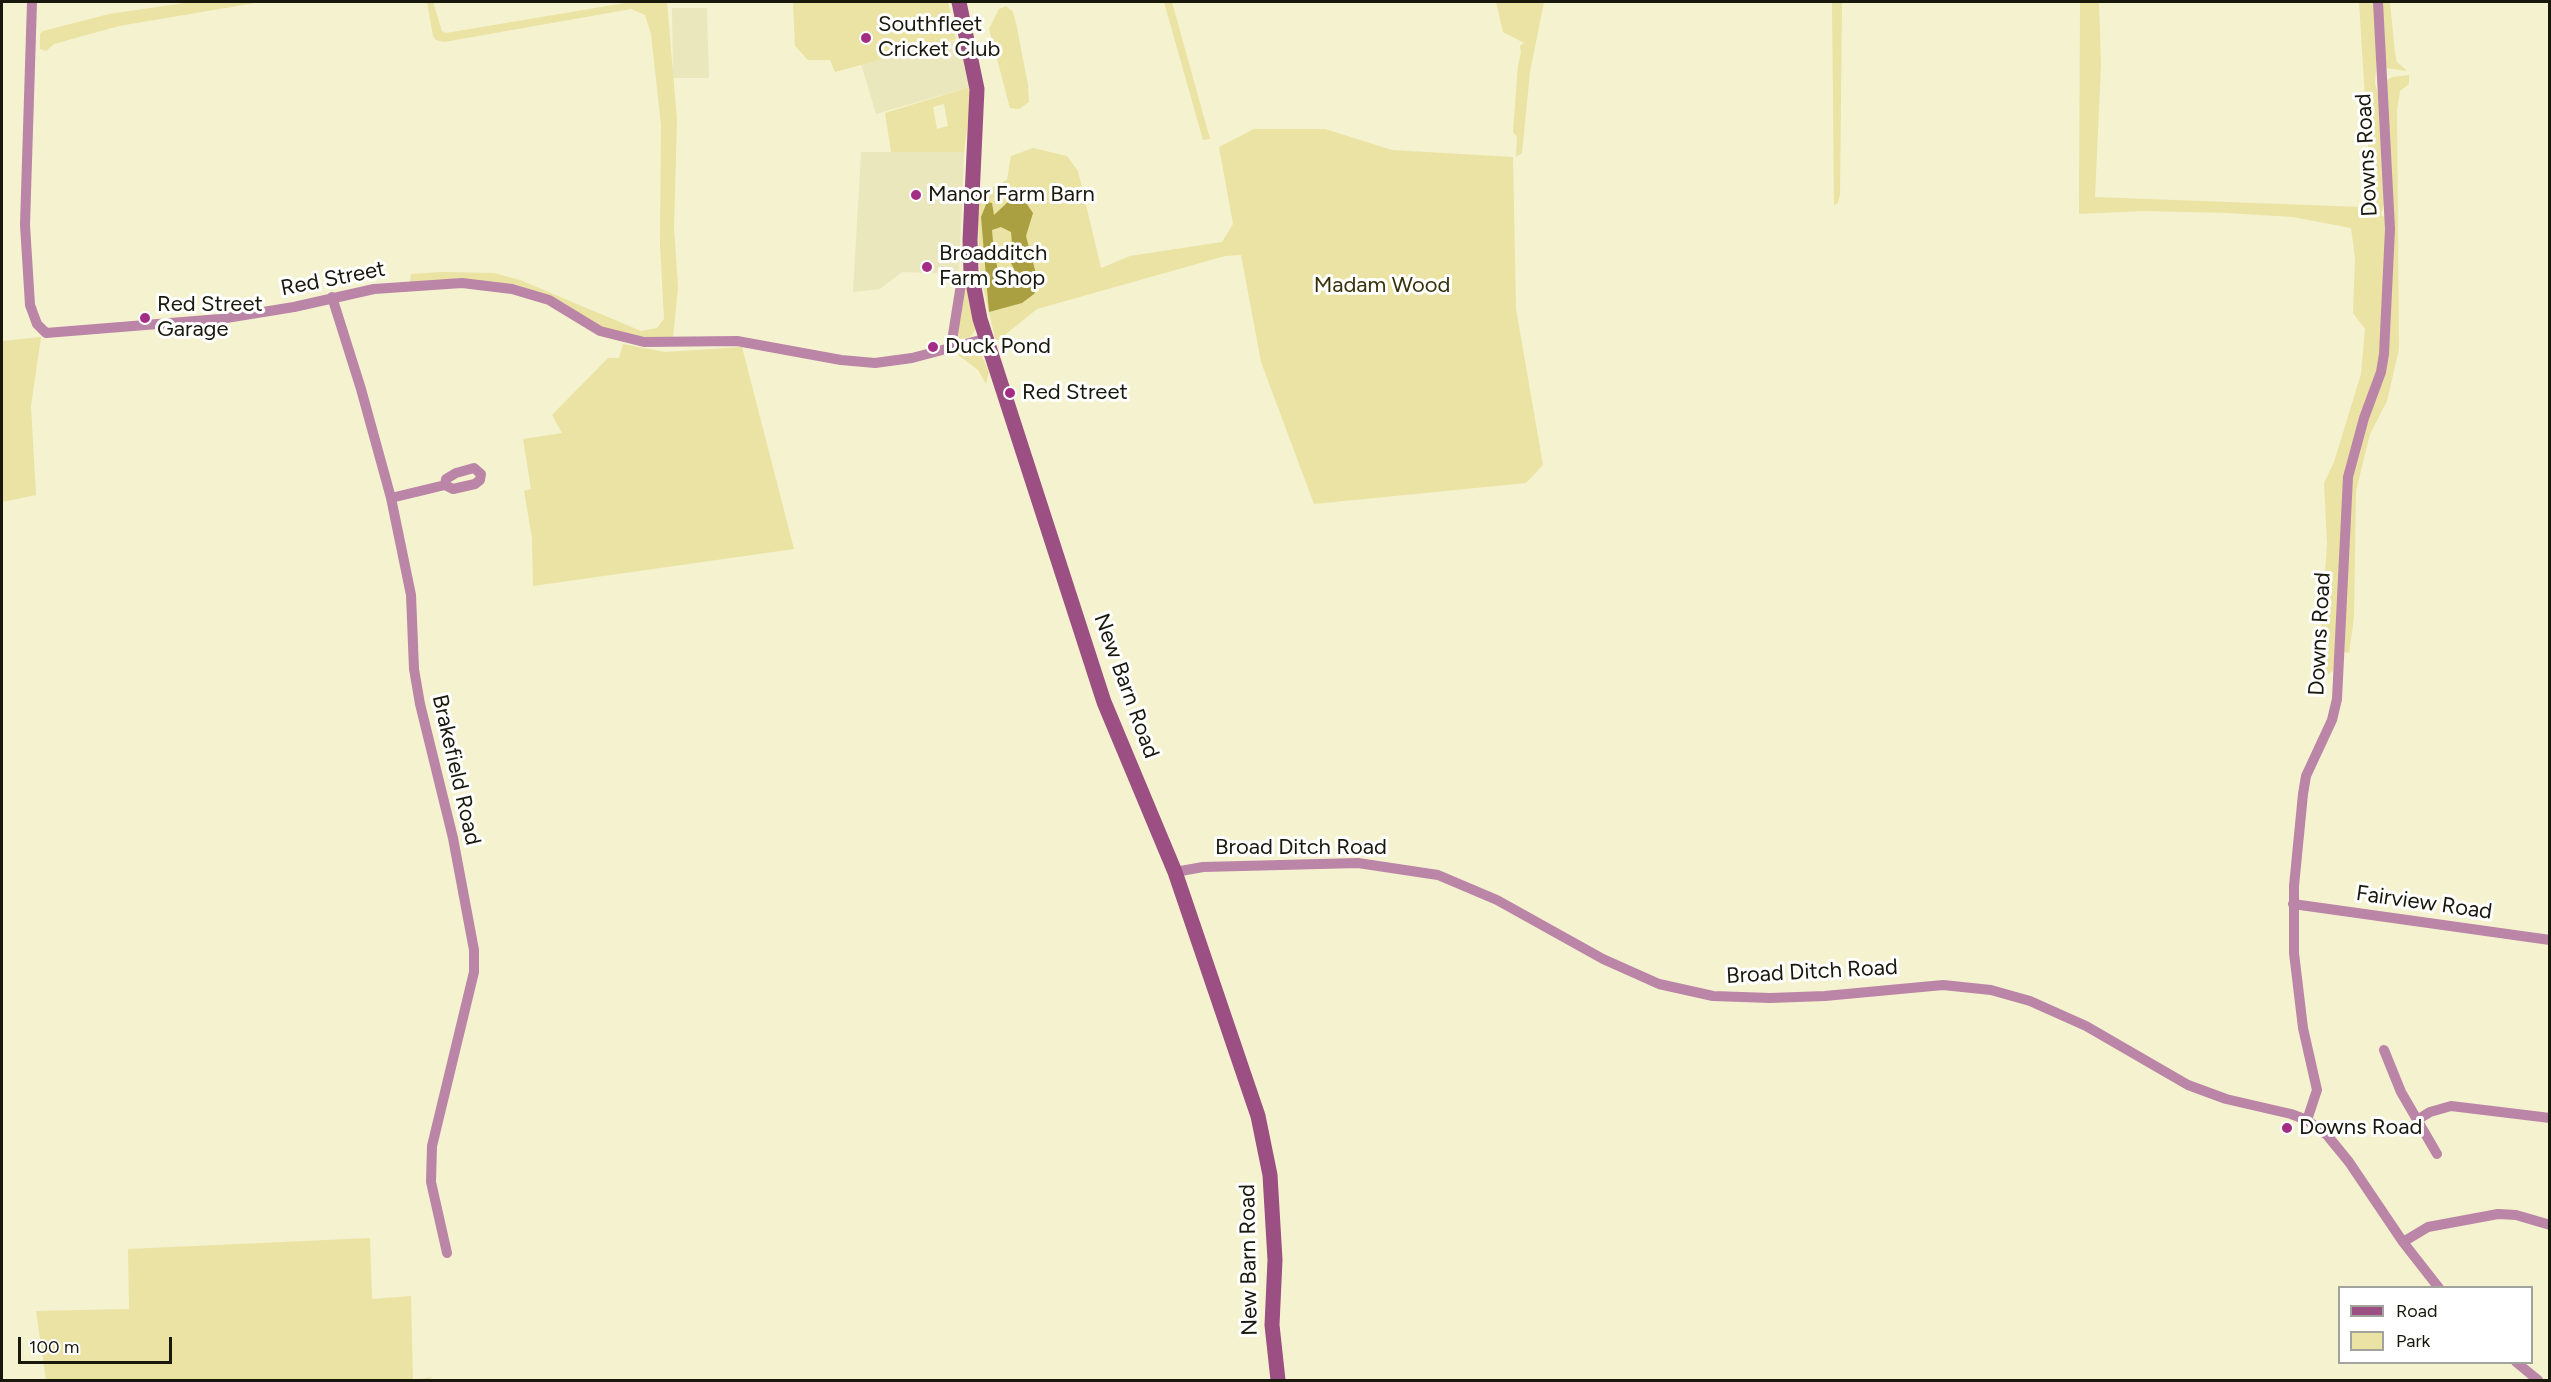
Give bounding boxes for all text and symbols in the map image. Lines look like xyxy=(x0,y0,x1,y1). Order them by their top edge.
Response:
place label: Southfleet Cricket Club xyxy=(878,12,1000,63)
marker: Southfleet Cricket Club xyxy=(859,31,873,45)
street label: Downs Road xyxy=(2351,93,2383,217)
place label: Manor Farm Barn xyxy=(928,182,1095,208)
marker: Manor Farm Barn xyxy=(909,188,923,202)
place label: Broadditch Farm Shop xyxy=(939,241,1047,292)
street label: Red Street xyxy=(279,256,387,302)
marker: Broadditch Farm Shop xyxy=(920,260,934,274)
park label: Madam Wood xyxy=(1314,273,1450,299)
place label: Red Street Garage xyxy=(157,292,263,344)
marker: Red Street Garage xyxy=(138,311,152,325)
place label: Duck Pond xyxy=(945,334,1051,360)
marker: Duck Pond xyxy=(926,340,940,354)
place label: Red Street xyxy=(1022,380,1128,406)
marker: Red Street xyxy=(1003,386,1017,400)
street label: Downs Road xyxy=(2304,572,2336,696)
street label: New Barn Road xyxy=(1088,610,1164,762)
street label: Brakefield Road xyxy=(426,692,486,848)
street label: Broad Ditch Road xyxy=(1215,835,1387,861)
street label: Fairview Road xyxy=(2354,880,2494,926)
street label: Broad Ditch Road xyxy=(1725,954,1899,990)
place label: Downs Road xyxy=(2299,1115,2422,1141)
marker: Downs Road xyxy=(2280,1121,2294,1135)
street label: New Barn Road xyxy=(1234,1184,1264,1336)
legend xyxy=(2338,1286,2533,1364)
text: Road xyxy=(2396,1300,2437,1322)
scale bar xyxy=(21,1325,176,1363)
text: Park xyxy=(2396,1330,2430,1352)
text: 100 m xyxy=(29,1336,79,1358)

